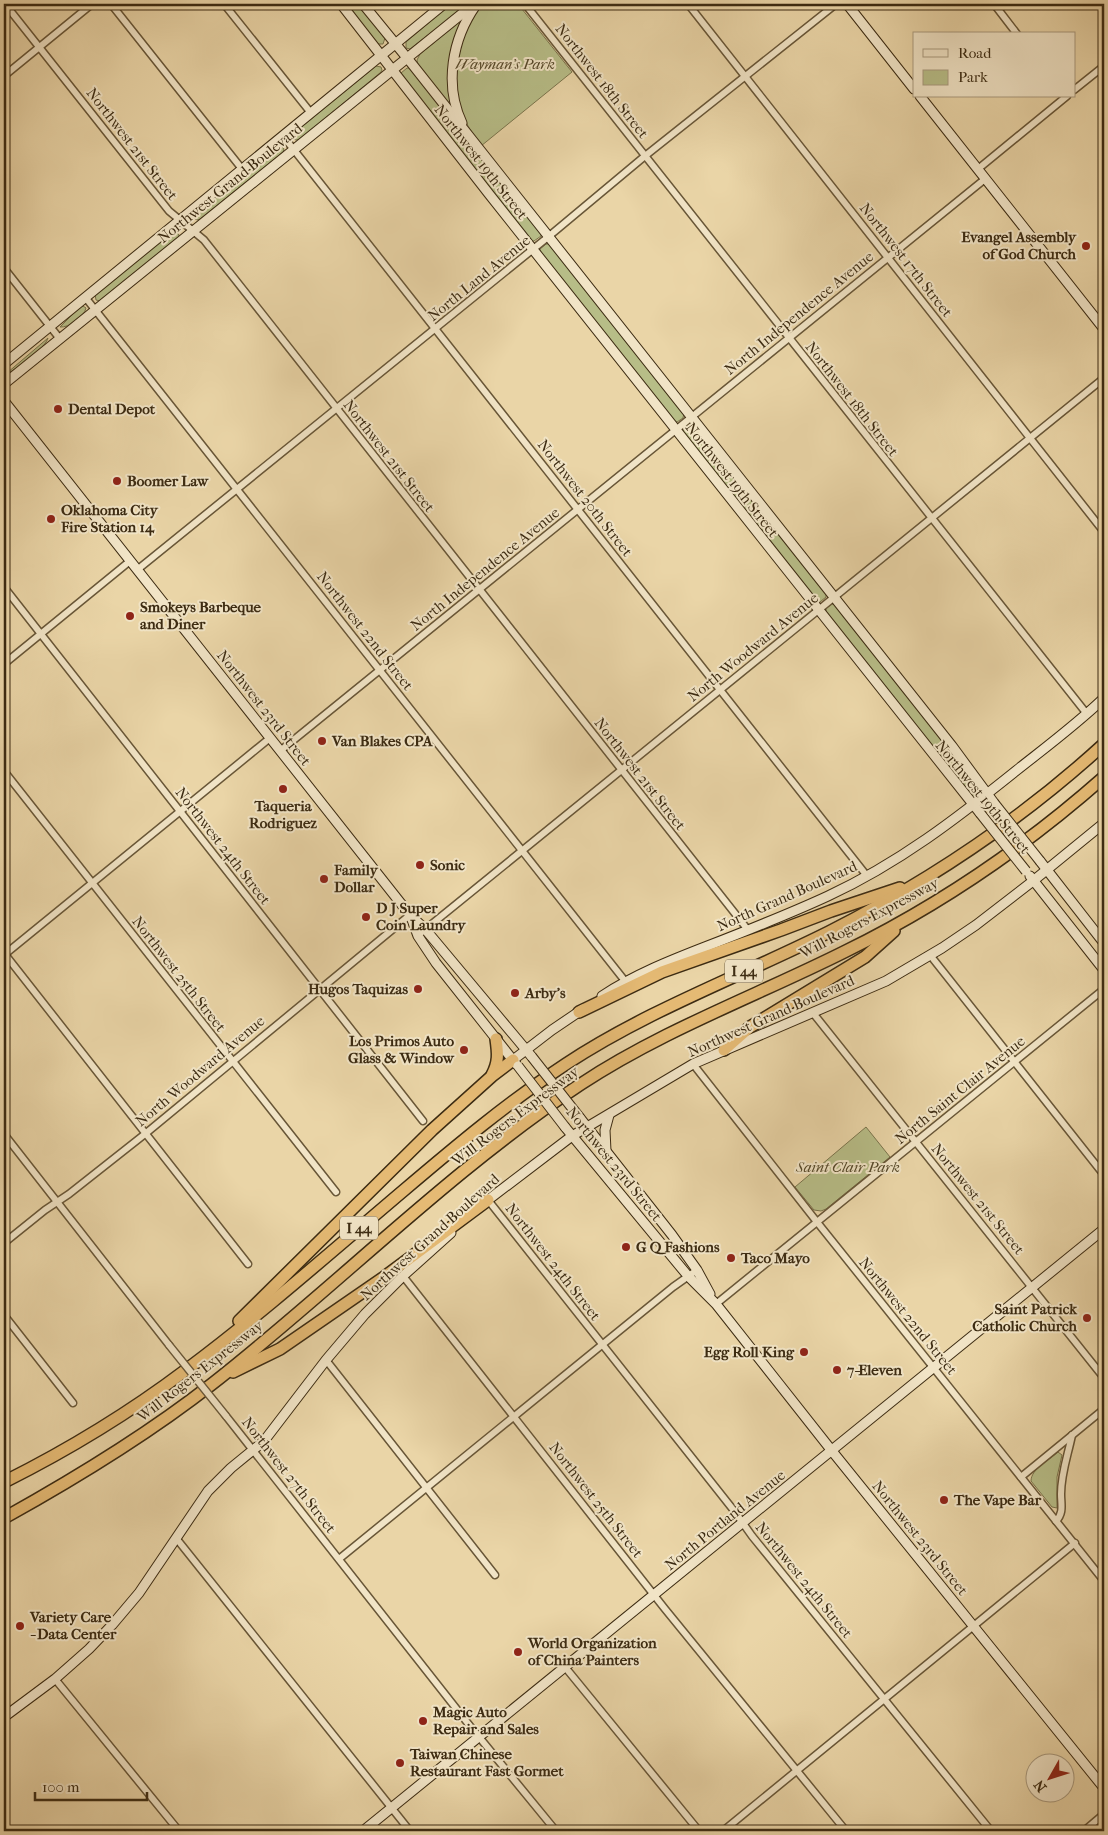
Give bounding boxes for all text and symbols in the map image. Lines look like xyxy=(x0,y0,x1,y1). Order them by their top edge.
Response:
street label: Northwest 18th Street xyxy=(552,20,653,142)
legend xyxy=(913,32,1076,98)
text: Road xyxy=(958,44,992,62)
park label: Wayman's Park xyxy=(455,55,555,73)
text: Park xyxy=(958,68,988,86)
street label: Northwest 21st Street xyxy=(83,84,182,204)
street label: Northwest 19th Street xyxy=(431,101,532,223)
street label: Northwest Grand Boulevard xyxy=(154,119,306,247)
street label: Northwest 17th Street xyxy=(856,199,957,321)
place label: Evangel Assembly of God Church xyxy=(961,228,1077,263)
street label: North Land Avenue xyxy=(424,231,534,325)
marker: Evangel Assembly of God Church xyxy=(1080,240,1092,252)
street label: North Independence Avenue xyxy=(721,247,877,379)
street label: Northwest 18th Street xyxy=(802,338,903,460)
street label: Northwest 21st Street xyxy=(340,396,439,516)
place label: Dental Depot xyxy=(68,400,156,418)
marker: Dental Depot xyxy=(52,403,64,415)
street label: Northwest 19th Street xyxy=(682,419,783,541)
street label: Northwest 20th Street xyxy=(534,436,637,561)
place label: Boomer Law xyxy=(127,472,209,490)
marker: Boomer Law xyxy=(111,475,123,487)
place label: Oklahoma City Fire Station 14 xyxy=(60,501,159,536)
street label: North Independence Avenue xyxy=(407,503,563,635)
marker: Oklahoma City Fire Station 14 xyxy=(45,513,57,525)
street label: Northwest 22nd Street xyxy=(313,568,417,695)
street label: North Woodward Avenue xyxy=(684,588,822,705)
place label: Smokeys Barbeque and Diner xyxy=(140,598,262,633)
marker: Smokeys Barbeque and Diner xyxy=(124,610,136,622)
street label: Northwest 23rd Street xyxy=(213,647,315,770)
street label: Northwest 21st Street xyxy=(591,714,690,834)
place label: Van Blakes CPA xyxy=(331,732,434,750)
marker: Van Blakes CPA xyxy=(316,735,328,747)
street label: Northwest 19th Street xyxy=(932,737,1035,858)
marker: Taqueria Rodriguez xyxy=(277,783,289,795)
street label: Northwest 24th Street xyxy=(172,784,275,909)
place label: Taqueria Rodriguez xyxy=(249,797,317,832)
place label: Sonic xyxy=(430,856,465,874)
street label: North Grand Boulevard xyxy=(714,857,861,935)
marker: Sonic xyxy=(414,859,426,871)
place label: Family Dollar xyxy=(333,861,379,896)
marker: Family Dollar xyxy=(318,873,330,885)
street label: Will Rogers Expressway xyxy=(796,873,943,963)
place label: D J Super Coin Laundry xyxy=(376,899,467,934)
marker: D J Super Coin Laundry xyxy=(360,911,372,923)
street label: Northwest 25th Street xyxy=(128,913,230,1036)
road number: I 44 xyxy=(725,959,763,982)
street label: Northwest Grand Boulevard xyxy=(685,971,858,1061)
place label: Hugos Taquizas xyxy=(308,980,408,998)
marker: Hugos Taquizas xyxy=(412,983,424,995)
place label: Arby's xyxy=(524,984,566,1002)
marker: Arby's xyxy=(509,987,521,999)
street label: North Woodward Avenue xyxy=(132,1011,269,1130)
place label: Los Primos Auto Glass & Window xyxy=(348,1032,455,1067)
street label: North Saint Clair Avenue xyxy=(891,1032,1029,1148)
marker: Los Primos Auto Glass & Window xyxy=(458,1044,470,1056)
street label: Will Rogers Expressway xyxy=(447,1062,583,1170)
street label: Northwest 23rd Street xyxy=(562,1103,666,1225)
street label: Northwest 21st Street xyxy=(928,1140,1029,1259)
park label: Saint Clair Park xyxy=(795,1158,900,1176)
street label: Northwest Grand Boulevard xyxy=(357,1169,504,1304)
street label: Northwest 24th Street xyxy=(502,1200,605,1325)
road number: I 44 xyxy=(340,1216,378,1240)
place label: G Q Fashions xyxy=(636,1238,720,1256)
marker: G Q Fashions xyxy=(620,1241,632,1253)
place label: Taco Mayo xyxy=(740,1249,810,1267)
marker: Taco Mayo xyxy=(725,1252,737,1264)
street label: Northwest 22nd Street xyxy=(855,1254,961,1379)
place label: Saint Patrick Catholic Church xyxy=(972,1300,1078,1335)
marker: Saint Patrick Catholic Church xyxy=(1081,1312,1093,1324)
street label: Will Rogers Expressway xyxy=(133,1316,267,1426)
place label: Egg Roll King xyxy=(704,1343,795,1361)
marker: Egg Roll King xyxy=(798,1346,810,1358)
place label: 7-Eleven xyxy=(846,1361,902,1379)
marker: 7-Eleven xyxy=(831,1364,843,1376)
street label: Northwest 27th Street xyxy=(238,1413,340,1537)
street label: Northwest 25th Street xyxy=(545,1439,647,1562)
street label: North Portland Avenue xyxy=(661,1466,789,1574)
street label: Northwest 23rd Street xyxy=(868,1477,972,1599)
place label: The Vape Bar xyxy=(953,1491,1042,1509)
marker: The Vape Bar xyxy=(938,1494,950,1506)
street label: Northwest 24th Street xyxy=(752,1518,857,1642)
place label: Variety Care - Data Center xyxy=(29,1608,117,1643)
marker: Variety Care - Data Center xyxy=(14,1620,26,1632)
place label: World Organization of China Painters xyxy=(527,1634,657,1669)
marker: World Organization of China Painters xyxy=(512,1646,524,1658)
place label: Magic Auto Repair and Sales xyxy=(432,1703,539,1738)
marker: Magic Auto Repair and Sales xyxy=(417,1715,429,1727)
place label: Taiwan Chinese Restaurant Fast Gormet xyxy=(409,1745,564,1780)
north arrow xyxy=(1026,1752,1076,1802)
marker: Taiwan Chinese Restaurant Fast Gormet xyxy=(394,1757,406,1769)
scale bar xyxy=(35,1770,148,1802)
text: N xyxy=(1030,1776,1050,1795)
text: 100 m xyxy=(42,1778,80,1796)

